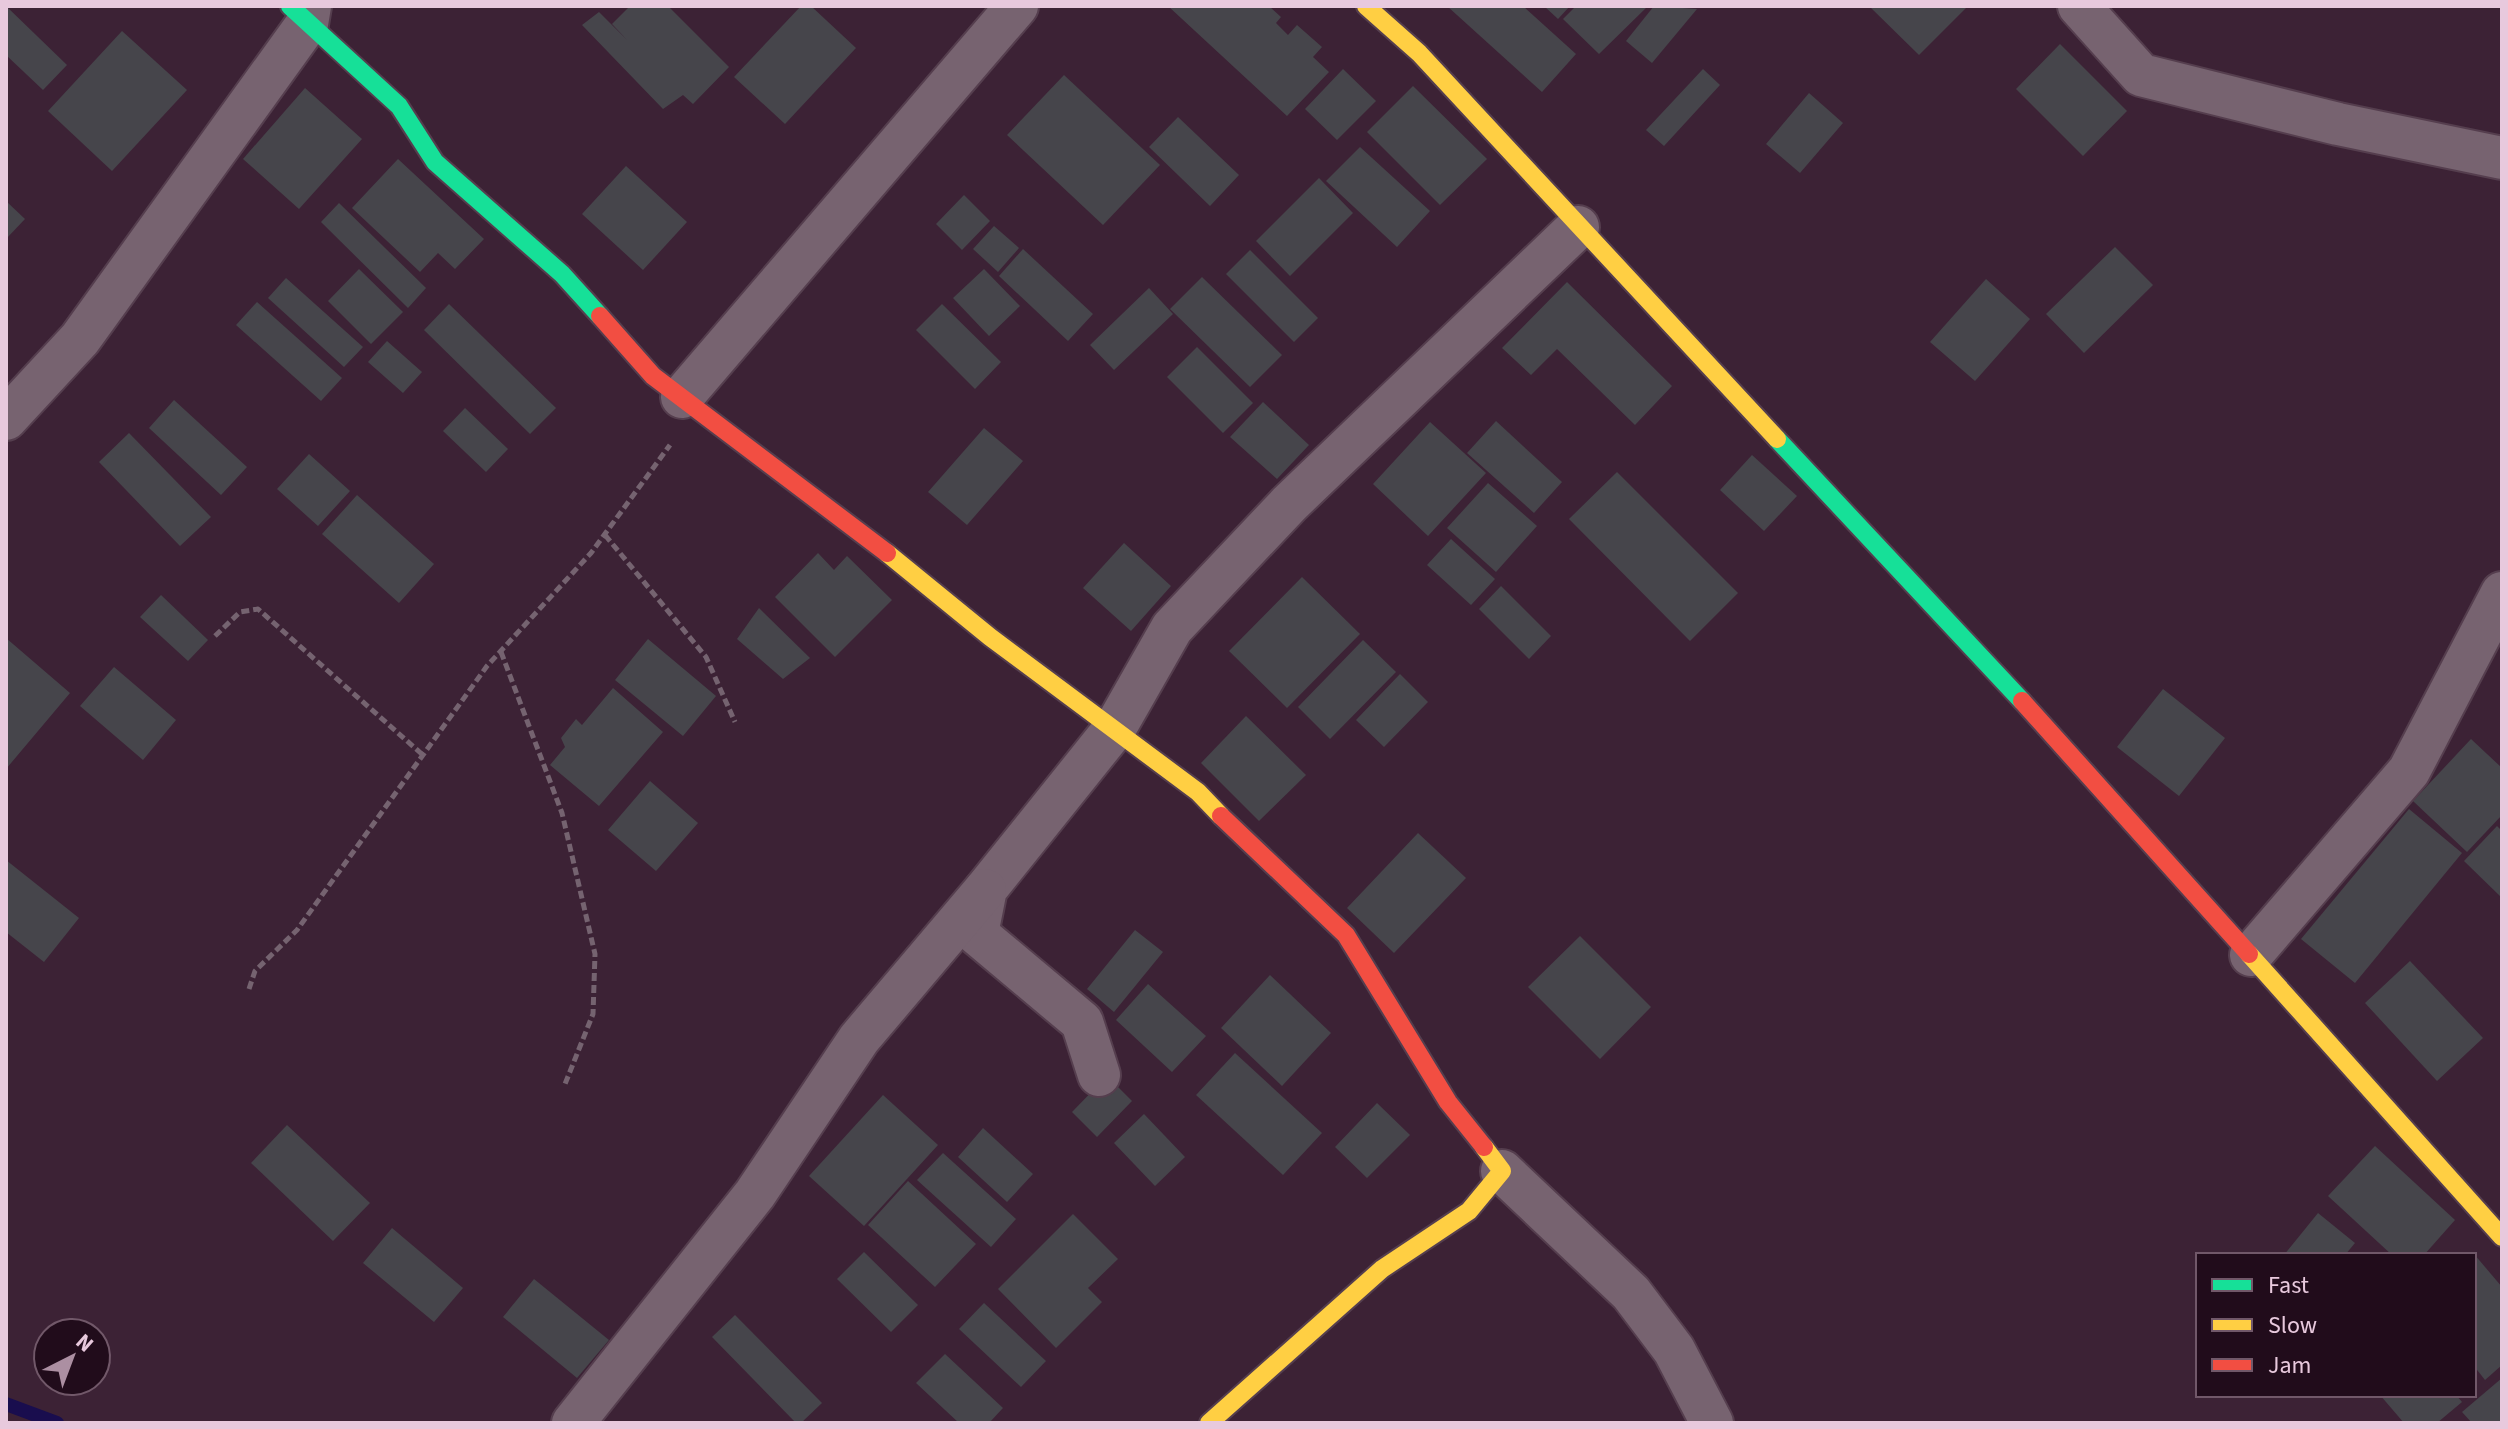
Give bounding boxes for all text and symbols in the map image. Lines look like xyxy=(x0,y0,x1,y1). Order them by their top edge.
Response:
legend xyxy=(2196,1253,2476,1397)
text: Fast xyxy=(2268,1268,2309,1303)
text: Slow xyxy=(2268,1308,2317,1343)
north arrow xyxy=(32,1317,112,1397)
text: N xyxy=(69,1326,101,1360)
text: Jam xyxy=(2268,1348,2312,1383)

